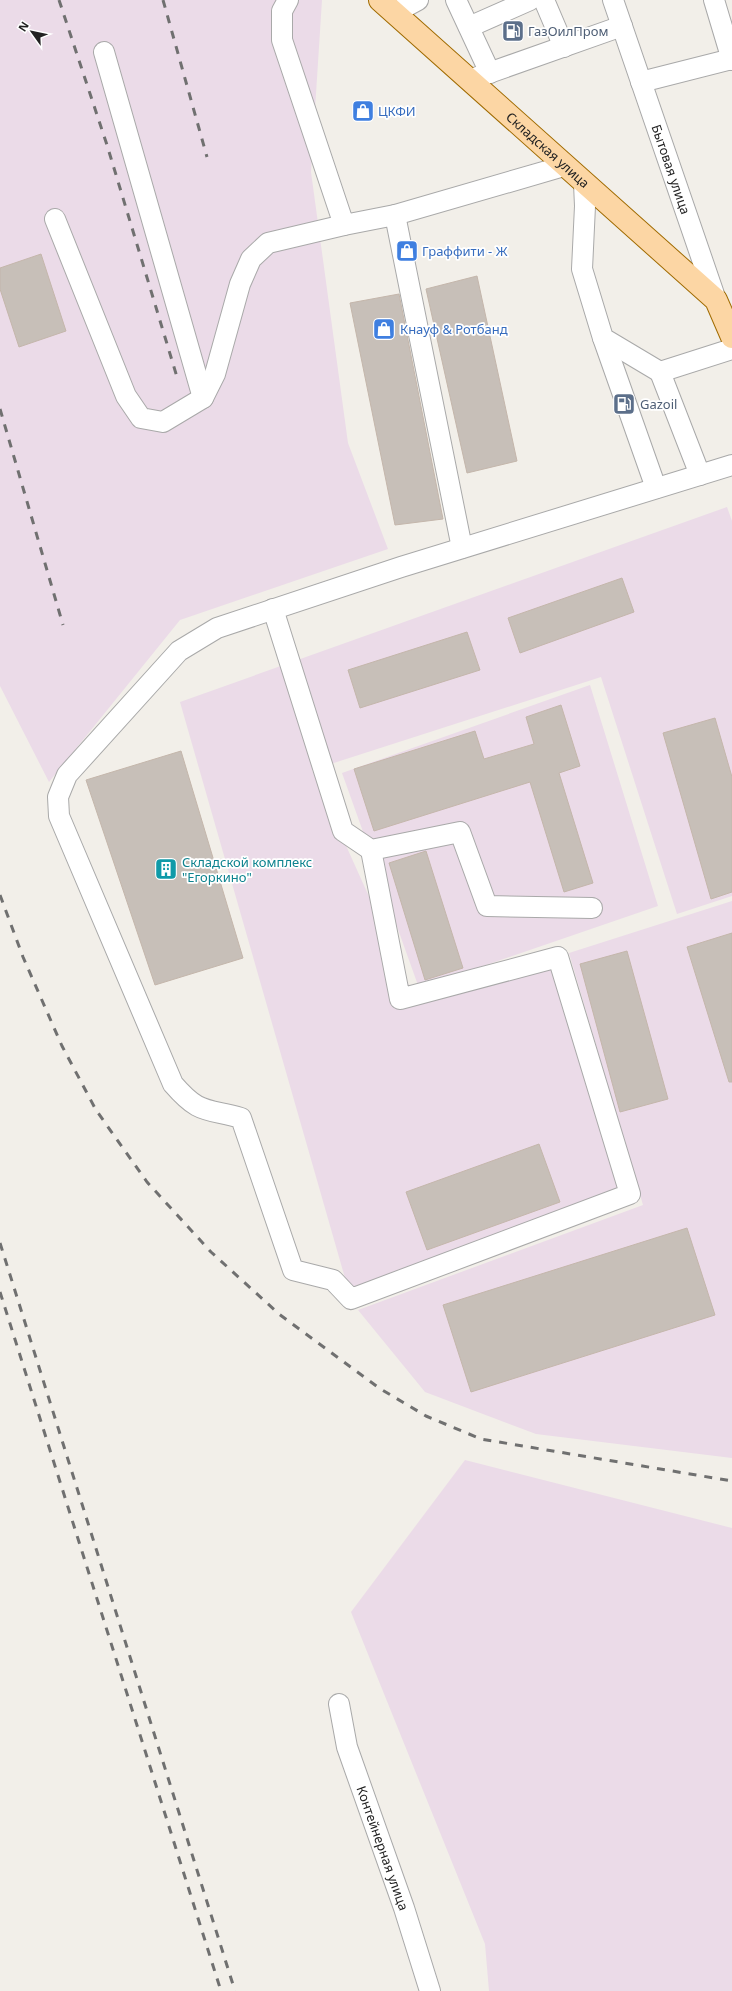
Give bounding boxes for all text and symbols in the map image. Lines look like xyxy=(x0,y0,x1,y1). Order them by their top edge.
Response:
north arrow xyxy=(12,12,52,52)
text: N xyxy=(14,18,32,34)
fuel station icon: ГазОилПром xyxy=(500,18,526,44)
place label: ГазОилПром xyxy=(528,22,608,40)
shop icon: ЦКФИ xyxy=(350,98,376,124)
place label: ЦКФИ xyxy=(378,102,416,120)
street label: Складская улица xyxy=(502,108,593,192)
street label: Бытовая улица xyxy=(647,122,695,217)
shop icon: Граффити - Ж xyxy=(394,238,420,264)
place label: Граффити - Ж xyxy=(422,242,508,260)
shop icon: Кнауф & Ротбанд xyxy=(371,316,397,342)
place label: Кнауф & Ротбанд xyxy=(400,320,508,338)
fuel station icon: Gazoil xyxy=(611,391,637,417)
place label: Gazoil xyxy=(640,395,677,413)
place label: Складской комплекс "Егоркино" xyxy=(182,853,312,886)
building icon: Складской комплекс "Егоркино" xyxy=(153,856,179,882)
street label: Контейнерная улица xyxy=(352,1783,413,1913)

